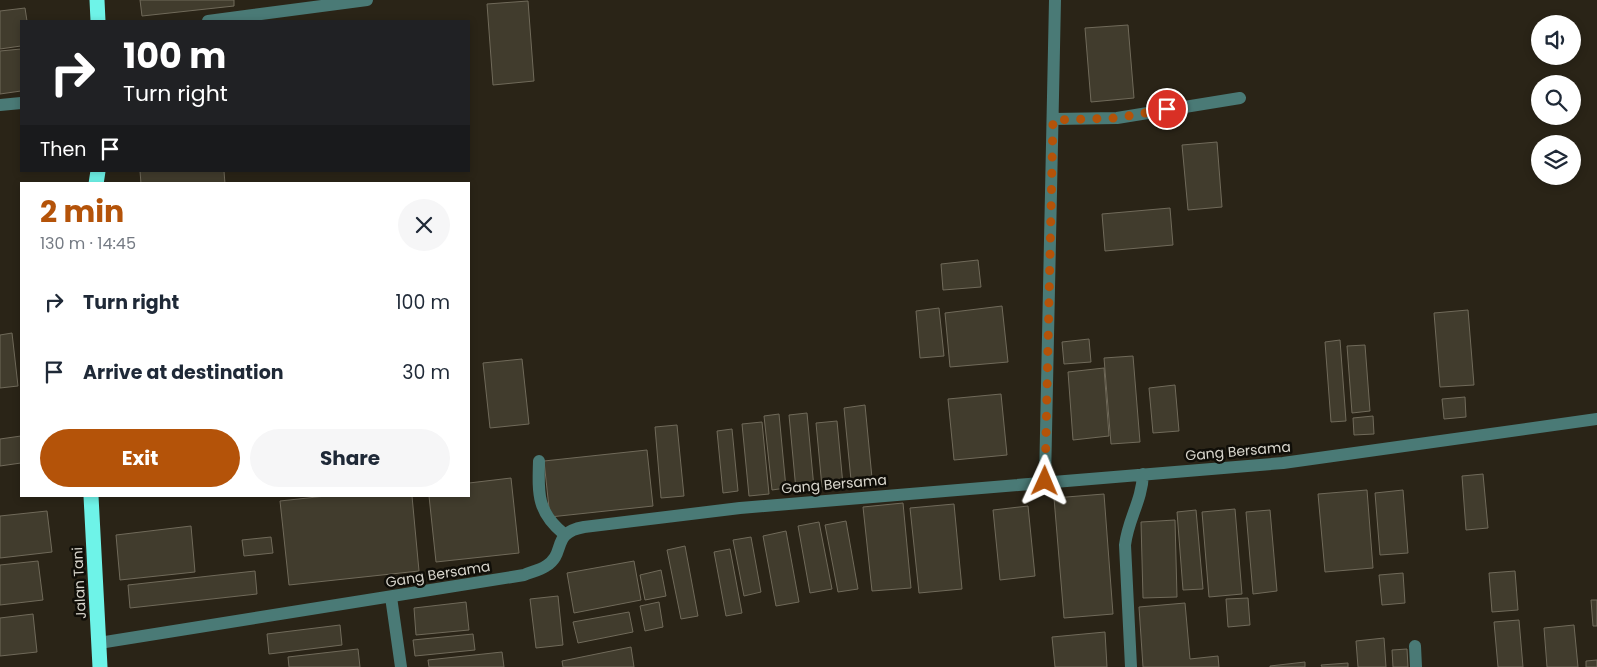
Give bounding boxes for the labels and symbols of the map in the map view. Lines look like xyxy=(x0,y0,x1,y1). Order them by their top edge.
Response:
pin xyxy=(1146,88,1188,130)
street label: Gang Bersama xyxy=(1184,436,1292,466)
position arrow xyxy=(1018,454,1070,506)
street label: Gang Bersama xyxy=(780,469,888,499)
street label: Jalan Tani xyxy=(67,547,91,619)
street label: Gang Bersama xyxy=(384,556,492,592)

